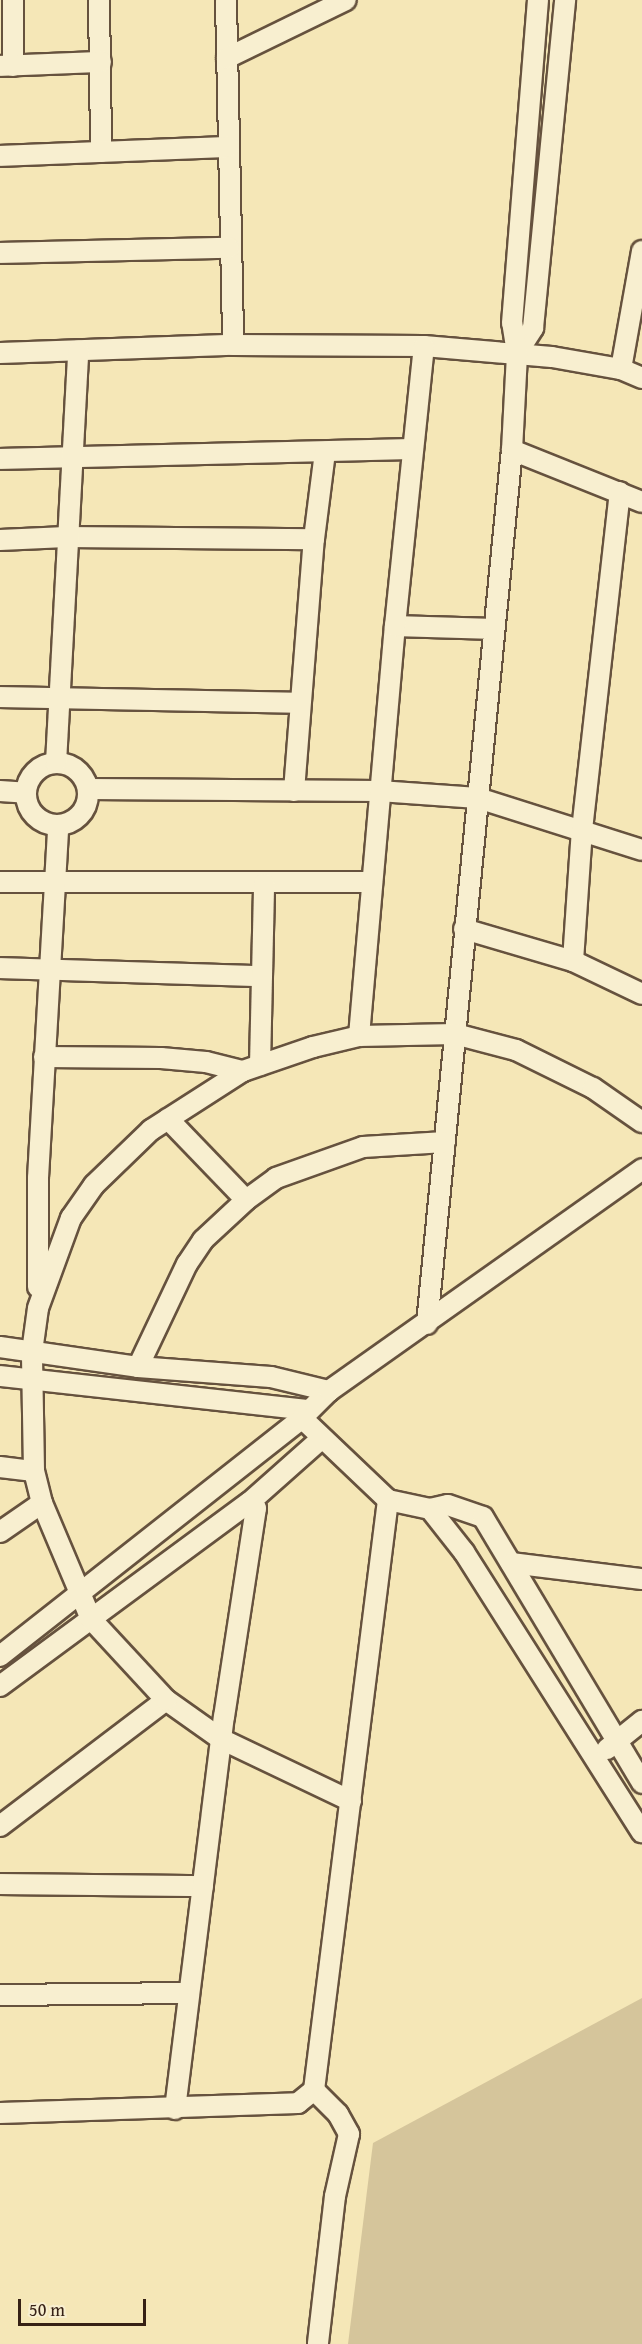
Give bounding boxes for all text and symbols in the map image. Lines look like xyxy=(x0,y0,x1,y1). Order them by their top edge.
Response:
scale bar xyxy=(21,2287,148,2325)
text: 50 m xyxy=(29,2296,65,2323)

